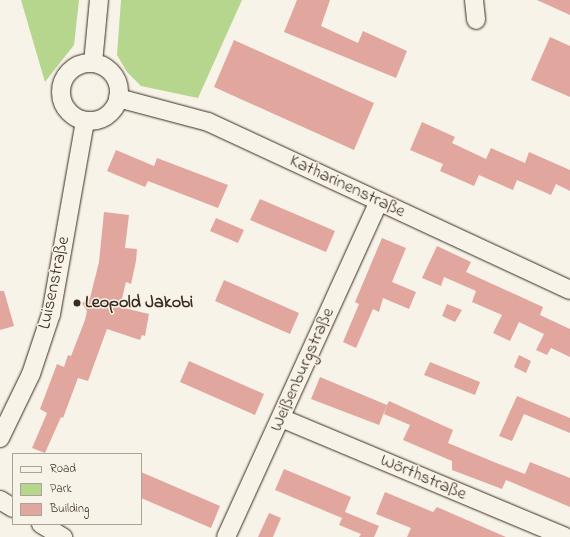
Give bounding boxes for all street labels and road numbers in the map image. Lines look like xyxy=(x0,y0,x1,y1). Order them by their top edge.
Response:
street label: Katharinenstraße xyxy=(286,151,408,223)
street label: Luisenstraße xyxy=(35,235,75,331)
street label: Weißenburgstraße xyxy=(266,305,340,435)
street label: Wörthstraße xyxy=(377,450,469,506)

